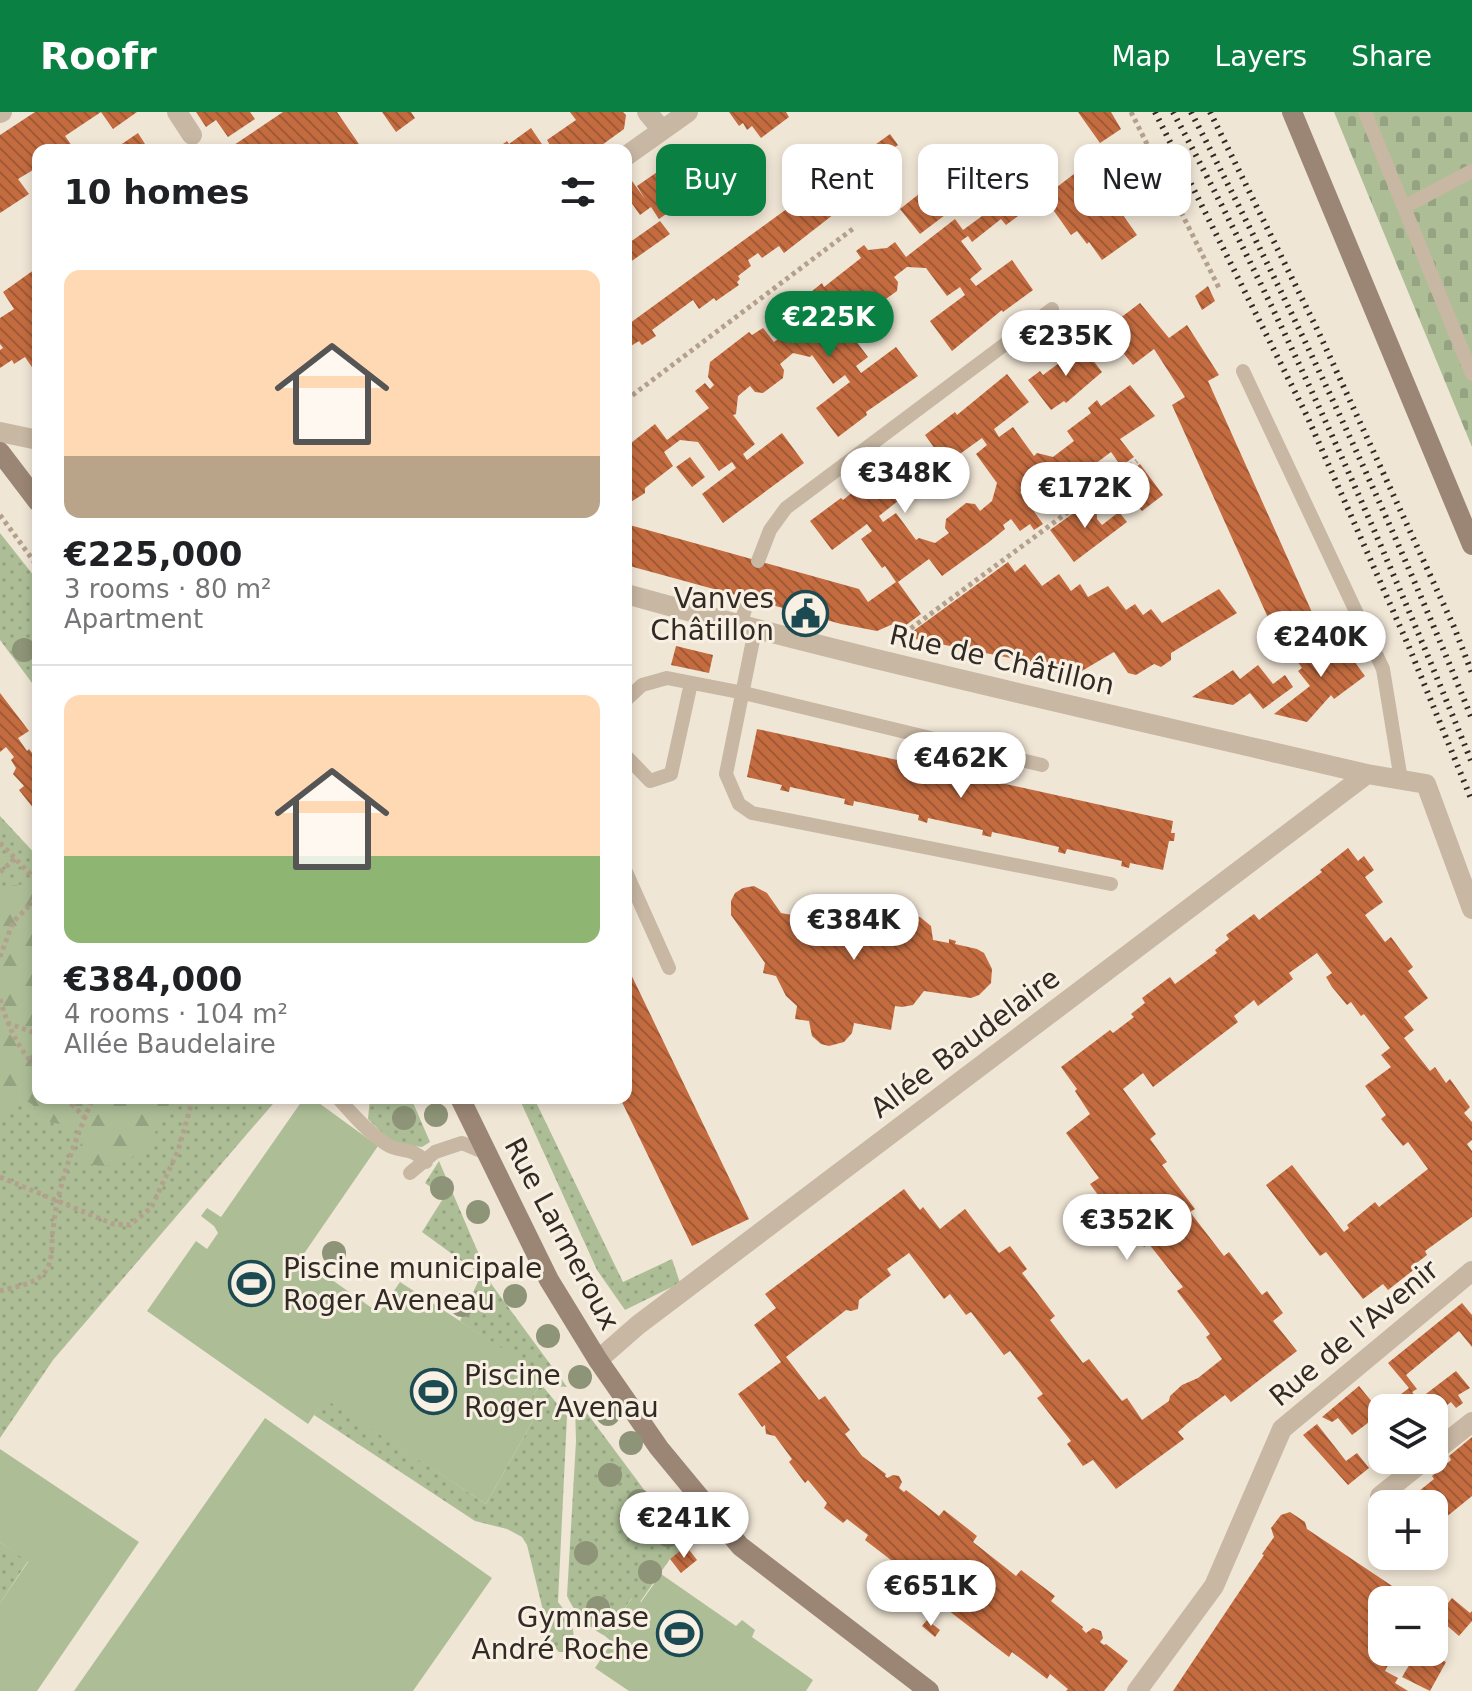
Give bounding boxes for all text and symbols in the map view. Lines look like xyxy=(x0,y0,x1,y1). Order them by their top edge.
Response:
text: Roofr xyxy=(40,34,157,78)
text: Map xyxy=(1111,40,1171,73)
text: Layers xyxy=(1215,40,1307,73)
text: Share xyxy=(1351,40,1432,73)
chip: Buy xyxy=(656,144,766,216)
chip: Rent xyxy=(782,144,902,216)
chip: Filters xyxy=(918,144,1058,216)
chip: New xyxy=(1074,144,1191,216)
icon: filters xyxy=(556,170,600,214)
text: 10 homes xyxy=(64,172,249,212)
pin: €225K xyxy=(773,291,885,359)
text: €225K xyxy=(783,302,875,332)
pin: €235K xyxy=(1010,310,1122,378)
text: €235K xyxy=(1020,321,1112,351)
icon: home xyxy=(260,322,404,466)
pin: €348K xyxy=(849,447,961,515)
text: €348K xyxy=(859,458,951,488)
pin: €172K xyxy=(1029,462,1141,530)
text: €172K xyxy=(1039,473,1131,503)
text: €225,000 xyxy=(64,534,243,574)
text: 3 rooms · 80 m² xyxy=(64,574,272,604)
place label: Vanves Châtillon xyxy=(650,582,774,647)
public building icon: Vanves Châtillon xyxy=(781,590,829,638)
text: Apartment xyxy=(64,604,203,634)
pin: €240K xyxy=(1265,611,1377,679)
street label: Rue de Châtillon xyxy=(886,618,1118,702)
text: €240K xyxy=(1275,622,1367,652)
pin: €462K xyxy=(905,732,1017,800)
text: €462K xyxy=(915,743,1007,773)
icon: home xyxy=(260,747,404,891)
pin: €384K xyxy=(798,894,910,962)
text: €384K xyxy=(808,905,900,935)
text: €384,000 xyxy=(64,959,243,999)
street label: Allée Baudelaire xyxy=(864,961,1066,1125)
text: 4 rooms · 104 m² xyxy=(64,999,288,1029)
text: Allée Baudelaire xyxy=(64,1029,276,1059)
street label: Rue Larmeroux xyxy=(498,1132,626,1336)
pin: €352K xyxy=(1071,1194,1183,1262)
text: €352K xyxy=(1081,1205,1173,1235)
place label: Piscine municipale Roger Aveneau xyxy=(283,1252,542,1317)
street label: Rue de l'Avenir xyxy=(1263,1253,1445,1413)
sports icon: Piscine municipale Roger Aveneau xyxy=(228,1260,276,1308)
place label: Piscine Roger Avenau xyxy=(464,1359,659,1424)
sports icon: Piscine Roger Avenau xyxy=(409,1367,457,1415)
map controls xyxy=(1368,1394,1448,1666)
button: layers xyxy=(1368,1394,1448,1474)
button: + xyxy=(1368,1490,1448,1570)
pin: €241K xyxy=(628,1492,740,1560)
text: €241K xyxy=(638,1503,730,1533)
pin: €651K xyxy=(875,1560,987,1628)
text: €651K xyxy=(885,1571,977,1601)
button: − xyxy=(1368,1586,1448,1666)
place label: Gymnase André Roche xyxy=(472,1601,649,1666)
sports icon: Gymnase André Roche xyxy=(656,1609,704,1657)

